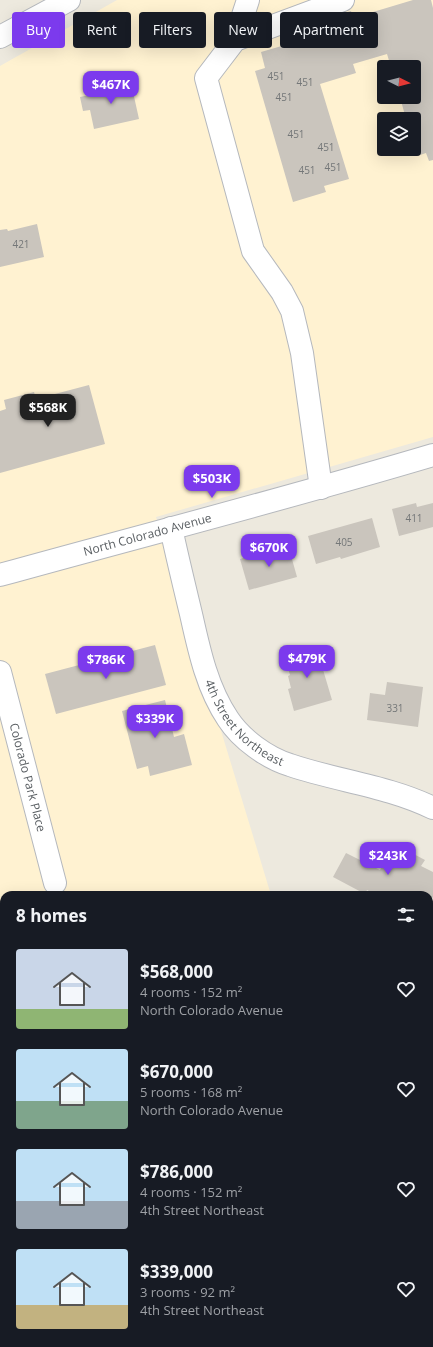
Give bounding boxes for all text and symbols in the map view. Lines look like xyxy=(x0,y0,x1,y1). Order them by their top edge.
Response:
chip: Buy xyxy=(12,12,65,48)
chip: Rent xyxy=(73,12,131,48)
chip: Filters xyxy=(139,12,206,48)
chip: New xyxy=(214,12,272,48)
chip: Apartment xyxy=(280,12,378,48)
north arrow xyxy=(377,60,421,104)
map controls xyxy=(377,60,421,156)
house number: 451 xyxy=(267,69,285,83)
pin: $467K xyxy=(83,71,139,105)
text: $467K xyxy=(92,75,130,93)
house number: 451 xyxy=(296,75,314,89)
house number: 451 xyxy=(275,90,293,104)
button: layers xyxy=(377,112,421,156)
house number: 451 xyxy=(287,127,305,141)
house number: 451 xyxy=(317,140,335,154)
house number: 451 xyxy=(324,160,342,174)
house number: 451 xyxy=(298,163,316,177)
house number: 421 xyxy=(12,237,30,251)
pin: $568K xyxy=(20,394,76,428)
text: $568K xyxy=(29,398,67,416)
pin: $503K xyxy=(184,465,240,499)
text: $503K xyxy=(193,469,231,487)
street label: North Colorado Avenue xyxy=(81,509,214,560)
house number: 411 xyxy=(405,511,423,525)
pin: $670K xyxy=(241,534,297,568)
house number: 405 xyxy=(335,535,353,549)
text: $670K xyxy=(250,538,288,556)
pin: $479K xyxy=(279,645,335,679)
pin: $786K xyxy=(78,646,134,680)
text: $479K xyxy=(288,649,326,667)
text: $786K xyxy=(87,650,125,668)
street label: 4th Street Northeast xyxy=(201,677,286,770)
house number: 331 xyxy=(386,701,404,715)
pin: $339K xyxy=(127,705,183,739)
text: $339K xyxy=(136,709,174,727)
street label: Colorado Park Place xyxy=(6,721,50,834)
pin: $243K xyxy=(360,842,416,876)
text: $243K xyxy=(369,846,407,864)
text: 8 homes xyxy=(16,904,87,927)
icon: filters xyxy=(395,904,417,926)
text: $568,000 xyxy=(140,960,213,983)
icon: home xyxy=(48,965,96,1013)
icon: heart xyxy=(395,978,417,1000)
text: 4 rooms · 152 m² xyxy=(140,983,242,1001)
text: North Colorado Avenue xyxy=(140,1001,283,1019)
text: $670,000 xyxy=(140,1060,213,1083)
icon: home xyxy=(48,1065,96,1113)
icon: heart xyxy=(395,1078,417,1100)
text: 5 rooms · 168 m² xyxy=(140,1083,242,1101)
text: North Colorado Avenue xyxy=(140,1101,283,1119)
text: $786,000 xyxy=(140,1160,213,1183)
icon: home xyxy=(48,1165,96,1213)
icon: heart xyxy=(395,1178,417,1200)
text: 4 rooms · 152 m² xyxy=(140,1183,242,1201)
text: 4th Street Northeast xyxy=(140,1201,264,1219)
text: $339,000 xyxy=(140,1260,213,1283)
icon: home xyxy=(48,1265,96,1313)
icon: heart xyxy=(395,1278,417,1300)
text: 3 rooms · 92 m² xyxy=(140,1283,235,1301)
text: 4th Street Northeast xyxy=(140,1301,264,1319)

